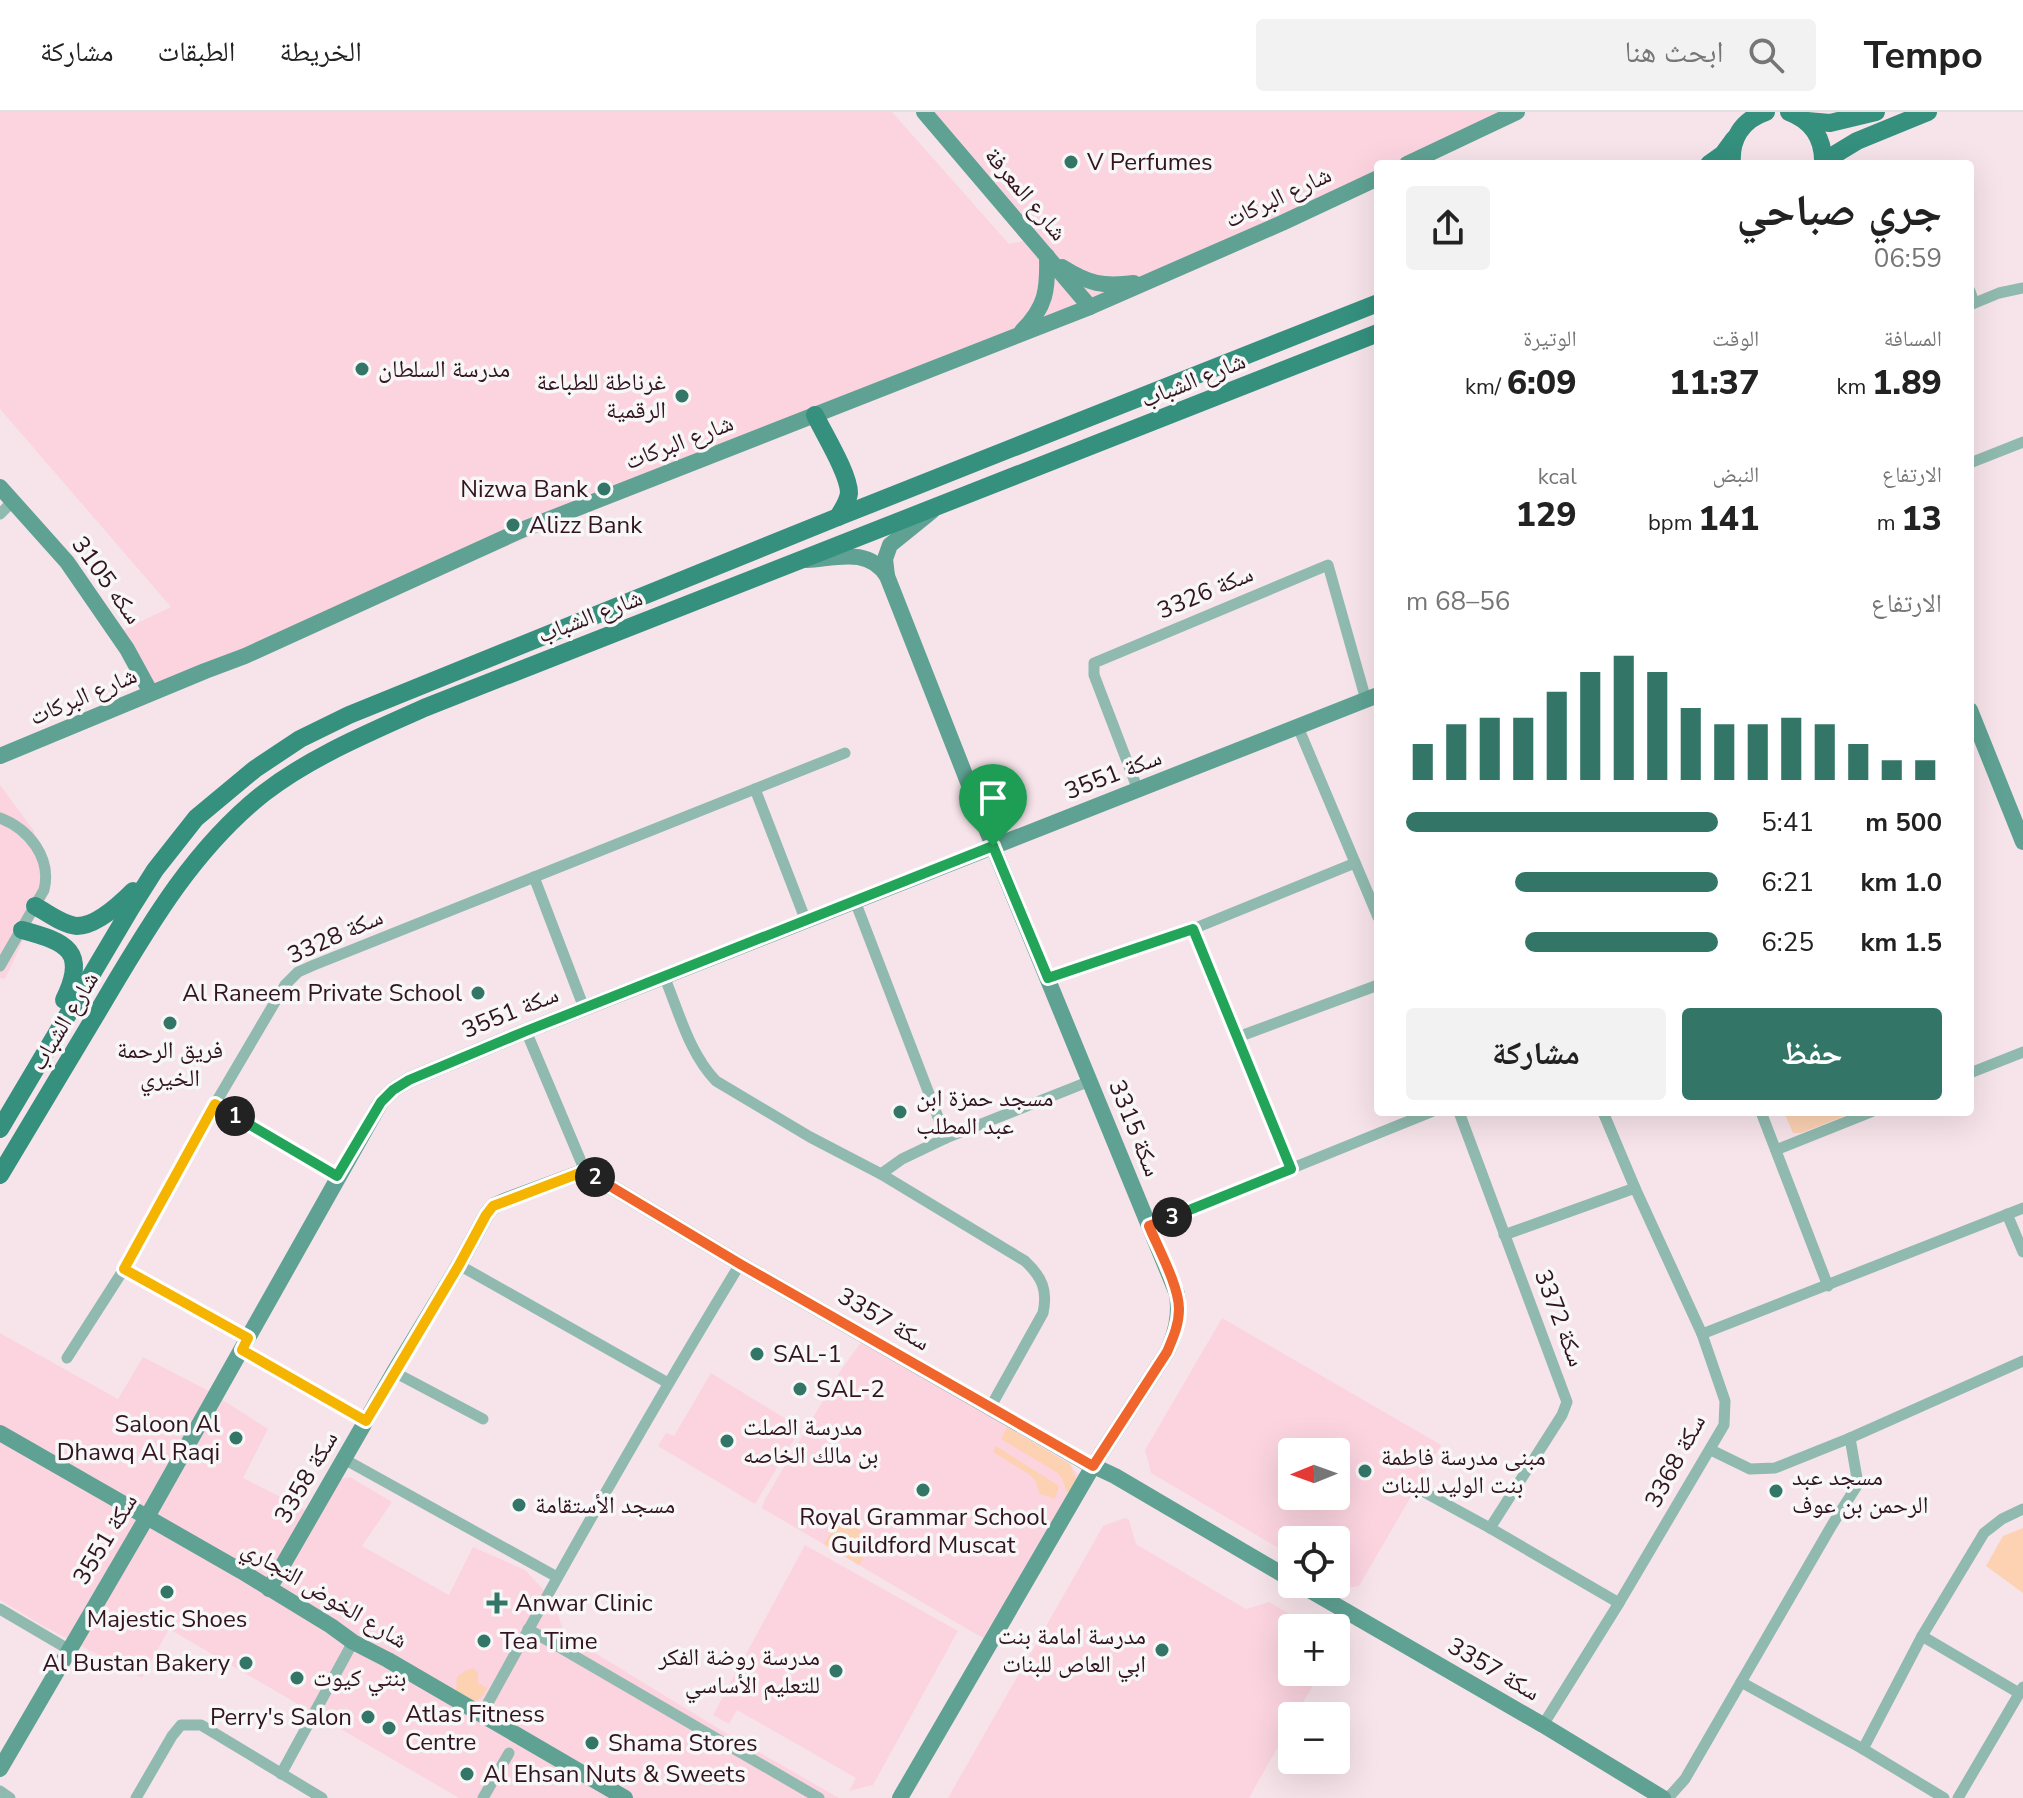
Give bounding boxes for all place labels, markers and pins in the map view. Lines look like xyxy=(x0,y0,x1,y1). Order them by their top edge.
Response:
place label: V Perfumes xyxy=(1086,146,1213,178)
marker: V Perfumes xyxy=(1062,153,1080,171)
place label: مدرسة السلطان xyxy=(378,353,510,385)
marker: مدرسة السلطان xyxy=(353,360,371,378)
place label: غرناطة للطباعة الرقمية xyxy=(537,366,666,426)
marker: غرناطة للطباعة الرقمية xyxy=(673,387,691,405)
place label: Nizwa Bank xyxy=(460,473,589,505)
marker: Nizwa Bank xyxy=(595,480,613,498)
place label: Alizz Bank xyxy=(529,509,643,541)
marker: Alizz Bank xyxy=(504,516,522,534)
pin xyxy=(959,764,1027,846)
place label: Al Raneem Private School xyxy=(182,977,462,1009)
marker: Al Raneem Private School xyxy=(469,984,487,1002)
marker: فريق الرحمة الخيري xyxy=(161,1014,179,1032)
place label: فريق الرحمة الخيري xyxy=(117,1034,223,1097)
place label: مسجد حمزة ابن عبد المطلب xyxy=(916,1082,1054,1142)
pin: 1 xyxy=(215,1096,255,1136)
marker: مسجد حمزة ابن عبد المطلب xyxy=(891,1103,909,1121)
pin: 2 xyxy=(575,1157,615,1197)
pin: 3 xyxy=(1152,1197,1192,1237)
place label: SAL-1 xyxy=(773,1338,842,1370)
marker: SAL-1 xyxy=(748,1345,766,1363)
place label: SAL-2 xyxy=(816,1373,885,1405)
marker: SAL-2 xyxy=(791,1380,809,1398)
place label: Saloon Al Dhawq Al Raqi xyxy=(57,1408,220,1468)
place label: مدرسة الصلت بن مالك الخاصه xyxy=(743,1411,878,1471)
marker: Saloon Al Dhawq Al Raqi xyxy=(227,1429,245,1447)
marker: مدرسة الصلت بن مالك الخاصه xyxy=(718,1432,736,1450)
place label: مبنى مدرسة فاطمة بنت الوليد للبنات xyxy=(1381,1441,1546,1501)
place label: مسجد عبد الرحمن بن عوف xyxy=(1792,1461,1928,1521)
marker: مبنى مدرسة فاطمة بنت الوليد للبنات xyxy=(1356,1462,1374,1480)
marker: Royal Grammar School Guildford Muscat xyxy=(914,1481,932,1499)
marker: مسجد عبد الرحمن بن عوف xyxy=(1767,1482,1785,1500)
place label: مسجد الأستقامة xyxy=(535,1489,675,1521)
marker: مسجد الأستقامة xyxy=(510,1496,528,1514)
place label: Royal Grammar School Guildford Muscat xyxy=(799,1501,1047,1561)
marker: Majestic Shoes xyxy=(158,1583,176,1601)
place label: Anwar Clinic xyxy=(515,1587,653,1619)
marker: Anwar Clinic xyxy=(486,1592,508,1614)
place label: Majestic Shoes xyxy=(87,1603,247,1635)
place label: مدرسة امامة بنت ابي العاص للبنات xyxy=(998,1620,1146,1683)
place label: Tea Time xyxy=(500,1625,598,1657)
marker: Tea Time xyxy=(475,1632,493,1650)
place label: مدرسة روضة الفكر للتعليم الأساسي xyxy=(657,1641,820,1704)
marker: مدرسة امامة بنت ابي العاص للبنات xyxy=(1153,1641,1171,1659)
place label: Al Bustan Bakery xyxy=(42,1647,231,1679)
marker: Al Bustan Bakery xyxy=(237,1654,255,1672)
place label: بنتي كيوت xyxy=(313,1662,406,1697)
marker: مدرسة روضة الفكر للتعليم الأساسي xyxy=(827,1662,845,1680)
marker: بنتي كيوت xyxy=(288,1669,306,1687)
place label: Atlas Fitness Centre xyxy=(405,1698,545,1758)
place label: Perry's Salon xyxy=(210,1701,352,1733)
marker: Perry's Salon xyxy=(359,1708,377,1726)
marker: Atlas Fitness Centre xyxy=(380,1719,398,1737)
place label: Shama Stores xyxy=(608,1727,758,1759)
marker: Shama Stores xyxy=(583,1734,601,1752)
place label: Al Ehsan Nuts & Sweets xyxy=(483,1758,746,1790)
marker: Al Ehsan Nuts & Sweets xyxy=(458,1765,476,1783)

